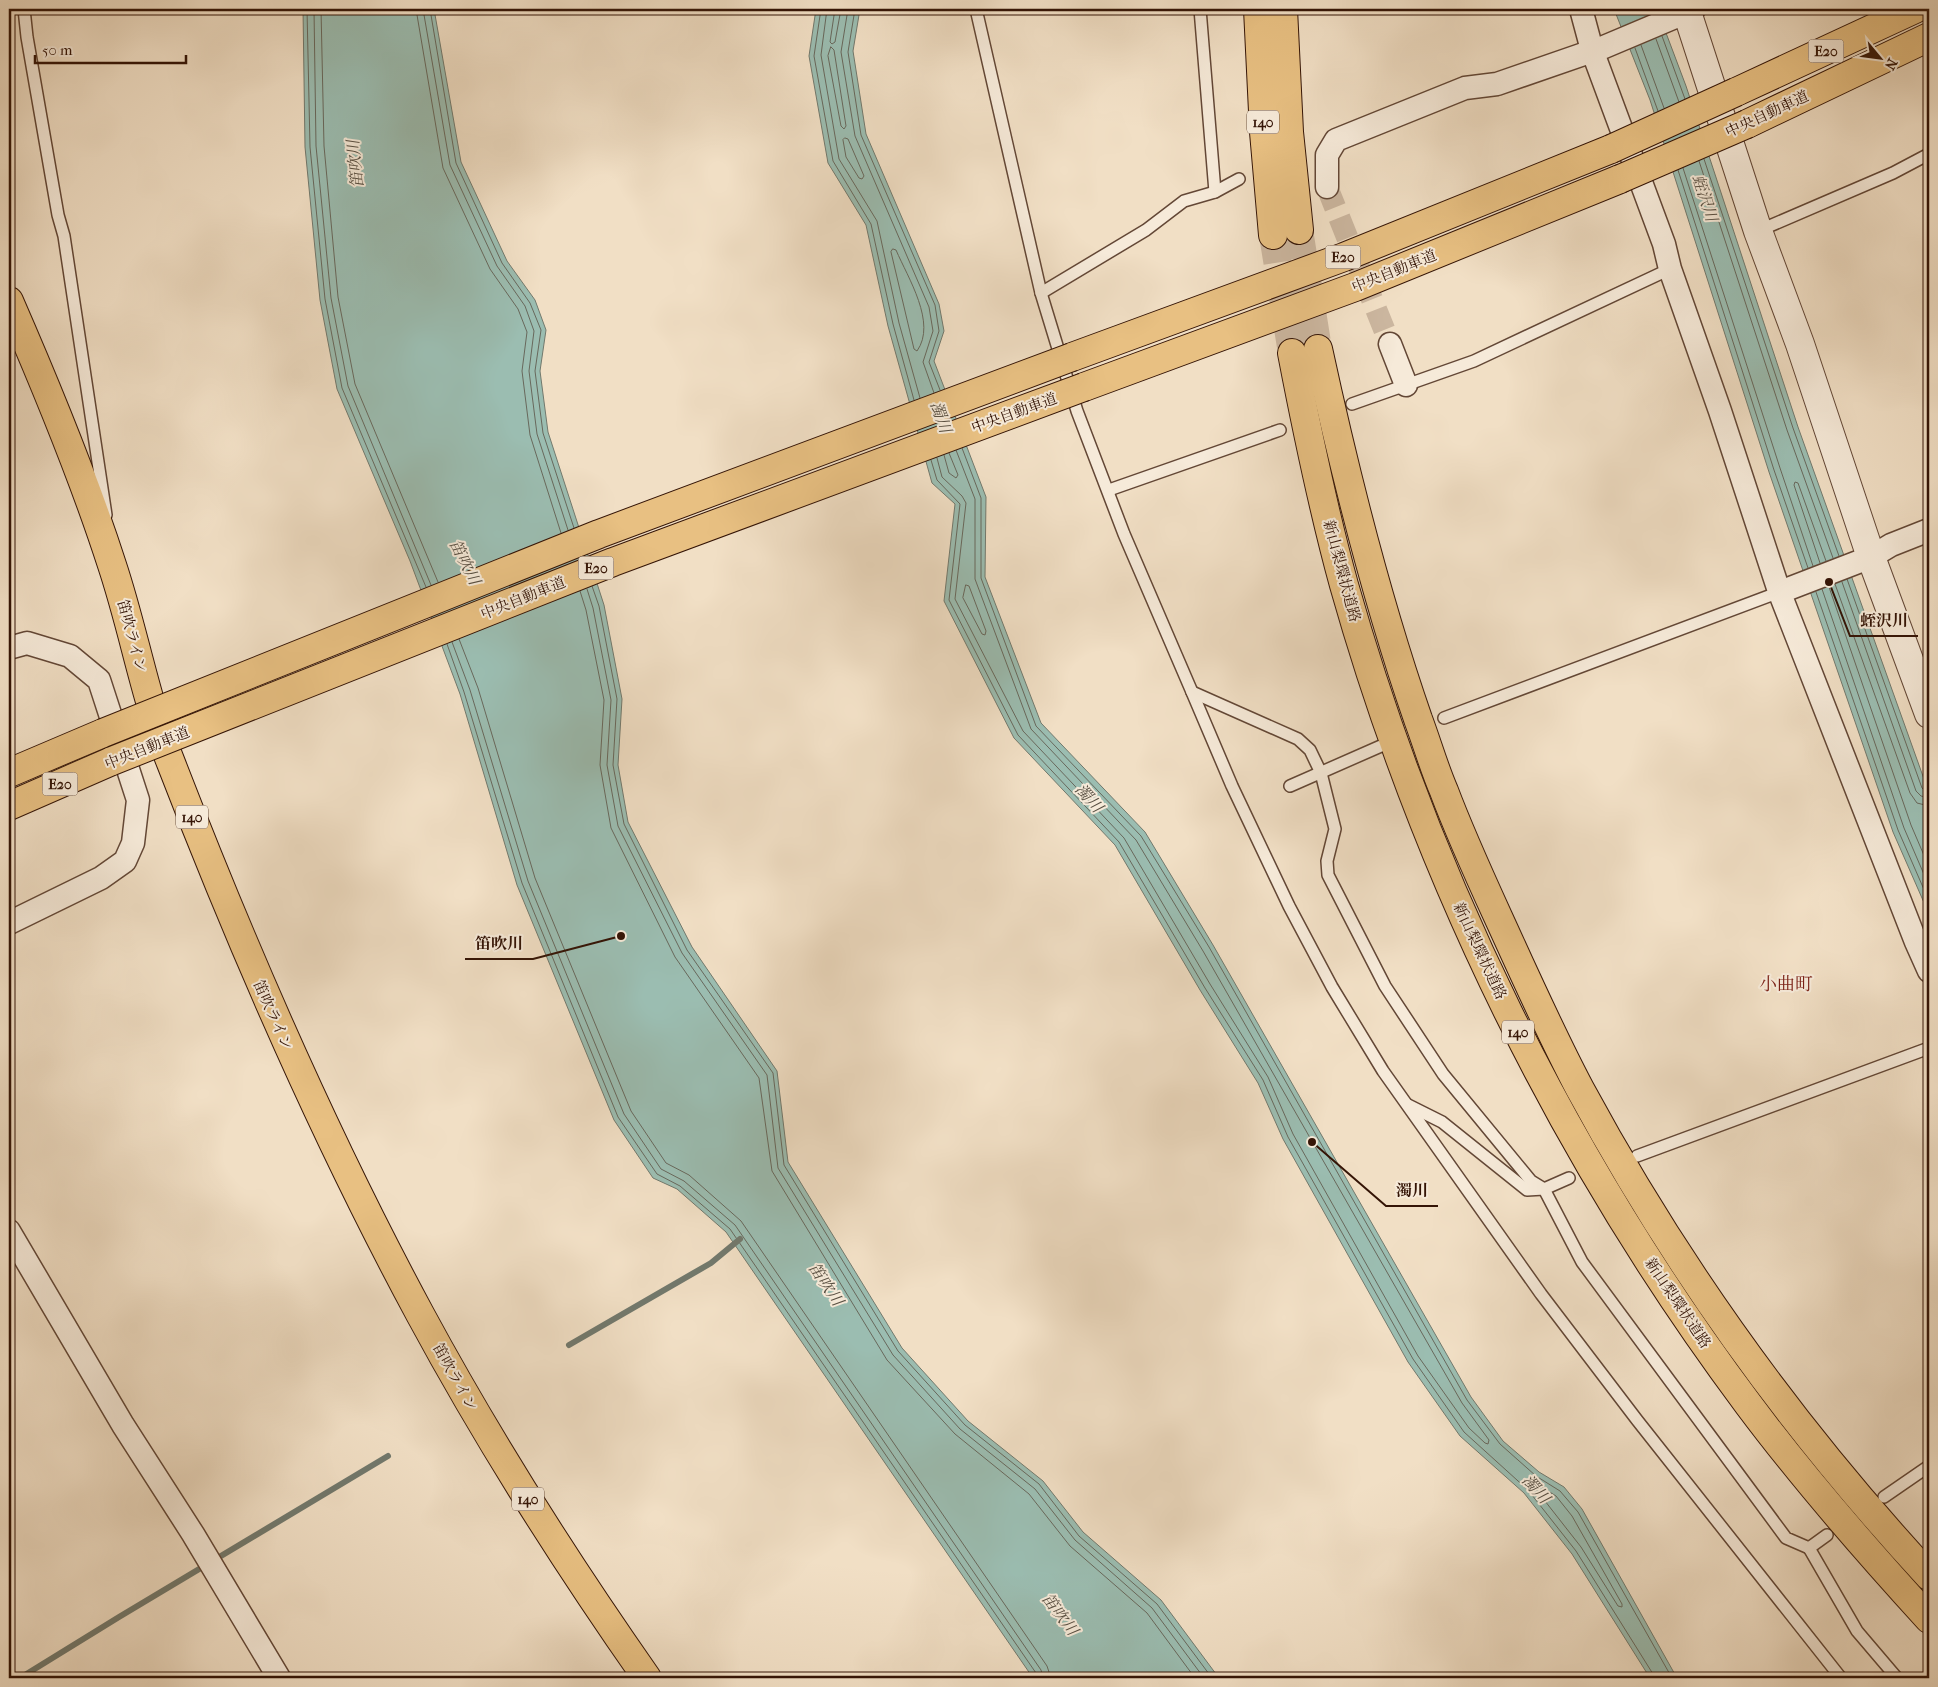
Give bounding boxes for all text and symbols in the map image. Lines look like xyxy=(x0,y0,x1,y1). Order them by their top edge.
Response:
scale bar xyxy=(35,32,186,64)
north arrow xyxy=(1856,32,1906,82)
road number: E20 xyxy=(1808,40,1844,62)
text: 50 m xyxy=(42,41,73,59)
text: N xyxy=(1881,55,1901,73)
street label: 中央自動車道 xyxy=(1722,87,1812,141)
road number: 140 xyxy=(1247,110,1279,134)
water label: 笛吹川 xyxy=(343,137,367,189)
water label: 蛭沢川 xyxy=(1689,172,1722,226)
road number: E20 xyxy=(1326,246,1360,268)
street label: 中央自動車道 xyxy=(1349,246,1439,296)
street label: 中央自動車道 xyxy=(969,389,1059,437)
water label: 濁川 xyxy=(927,399,956,437)
street label: 新山梨環状道路 xyxy=(1320,518,1364,624)
water label: 笛吹川 xyxy=(446,536,485,589)
road number: E20 xyxy=(578,556,614,580)
street label: 中央自動車道 xyxy=(478,573,568,623)
street label: 笛吹ライン xyxy=(114,598,150,674)
callout: 蛭沢川 xyxy=(1850,605,1918,636)
text: 蛭沢川 xyxy=(1860,611,1908,630)
street label: 中央自動車道 xyxy=(102,723,192,773)
road number: E20 xyxy=(42,772,78,796)
water label: 濁川 xyxy=(1071,780,1108,818)
road number: 140 xyxy=(176,806,208,829)
street label: 新山梨環状道路 xyxy=(1450,900,1510,1002)
callout: 笛吹川 xyxy=(465,928,533,959)
text: 笛吹川 xyxy=(475,934,523,953)
district label: 小曲町 xyxy=(1759,974,1813,995)
street label: 笛吹ライン xyxy=(250,977,296,1053)
road number: 140 xyxy=(1502,1020,1534,1044)
callout: 濁川 xyxy=(1386,1175,1438,1206)
text: 濁川 xyxy=(1396,1181,1428,1200)
street label: 新山梨環状道路 xyxy=(1641,1254,1715,1352)
water label: 笛吹川 xyxy=(805,1259,848,1311)
street label: 笛吹ライン xyxy=(429,1340,481,1414)
water label: 濁川 xyxy=(1518,1471,1555,1509)
road number: 140 xyxy=(512,1488,544,1510)
water label: 笛吹川 xyxy=(1038,1589,1083,1640)

